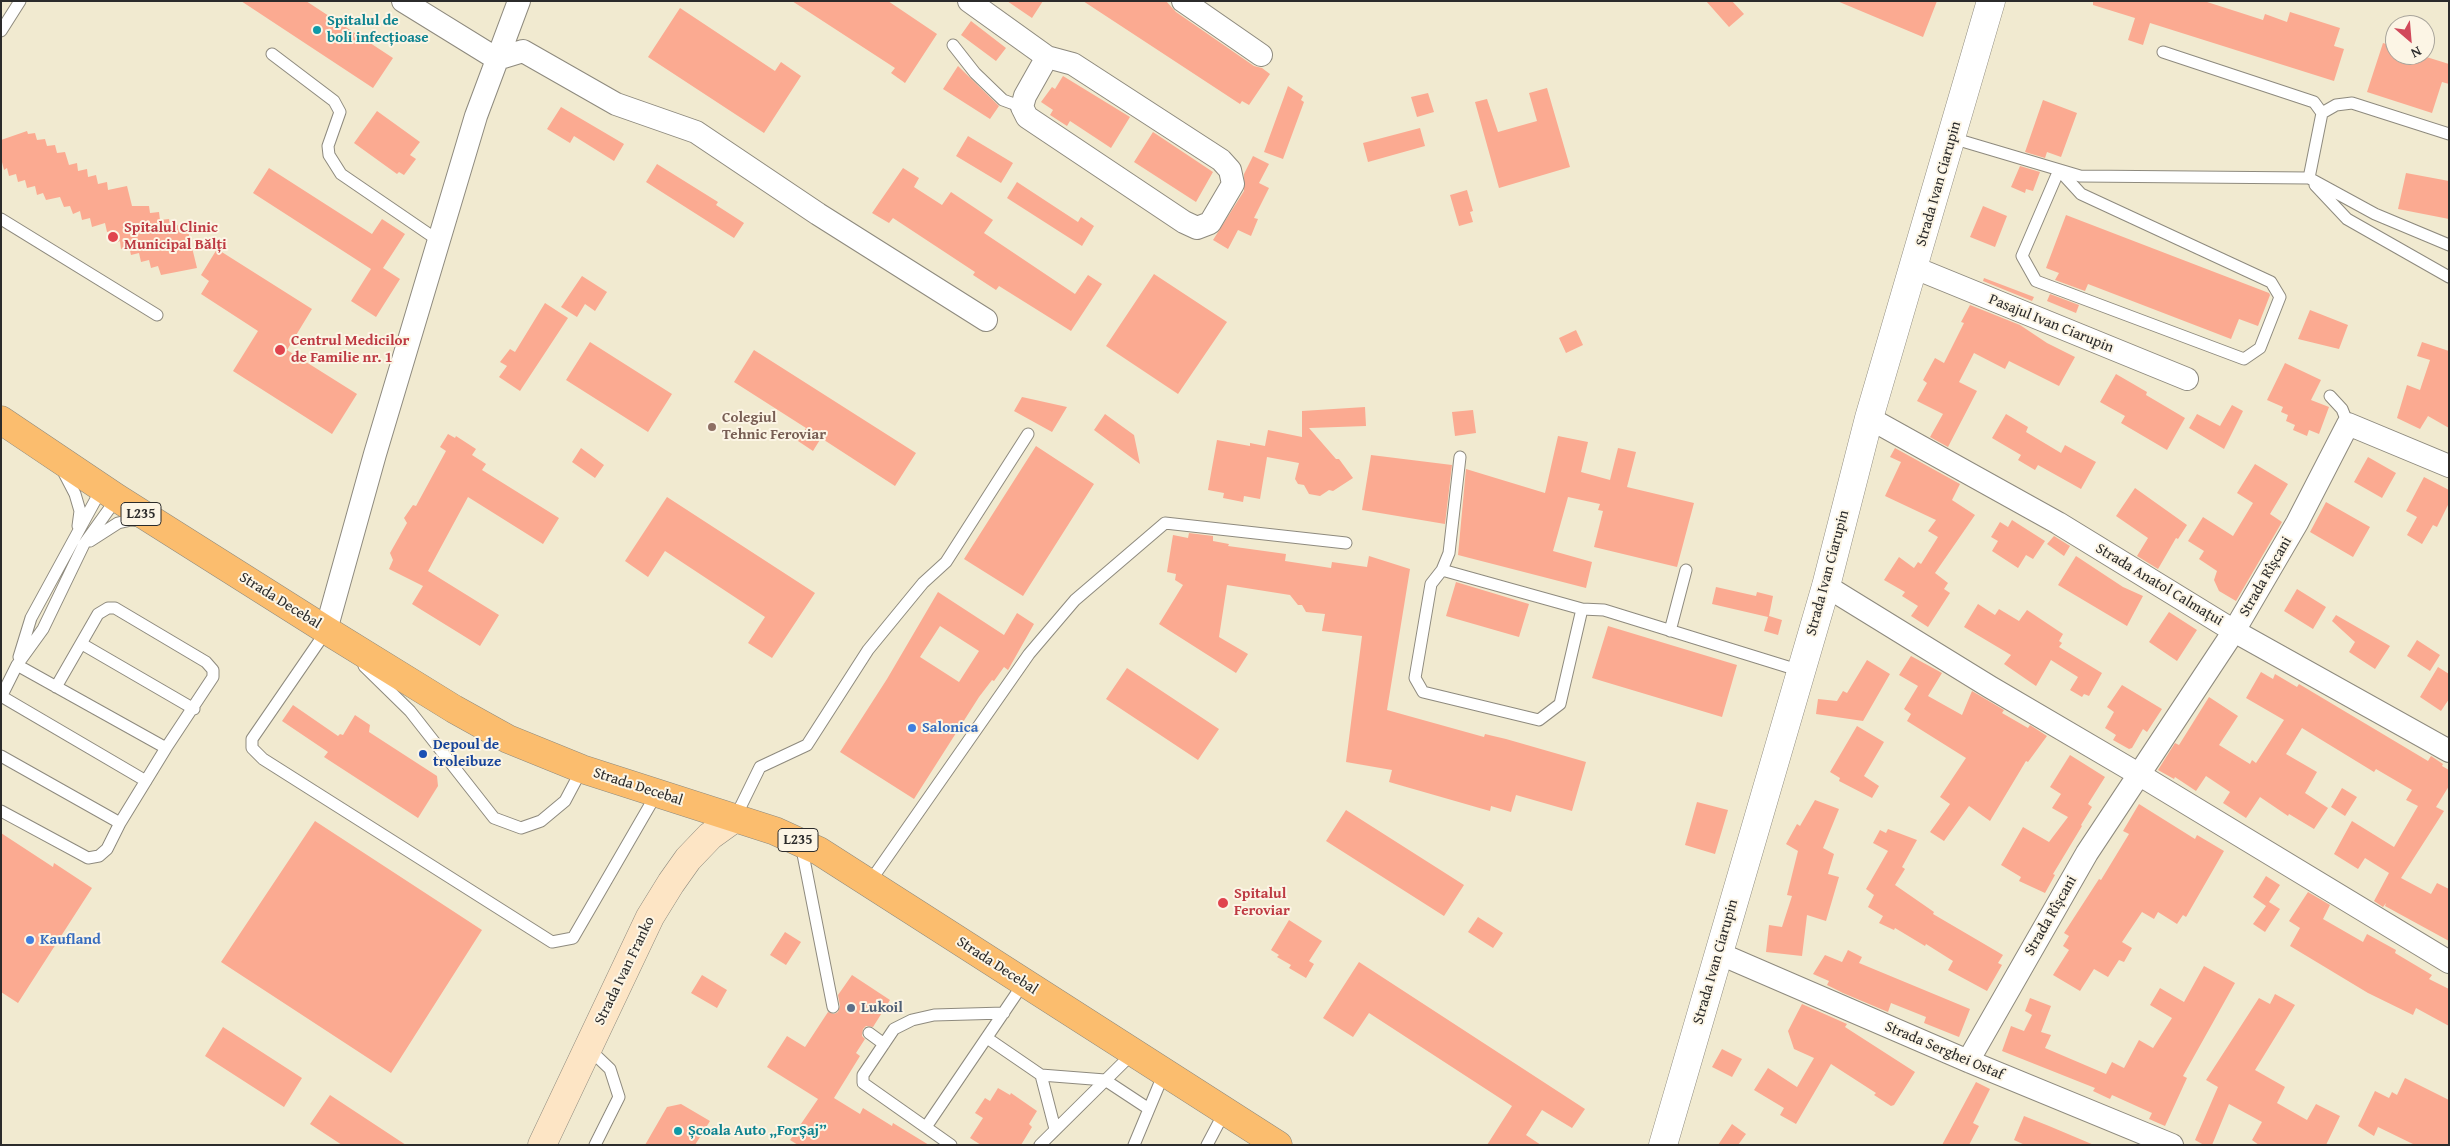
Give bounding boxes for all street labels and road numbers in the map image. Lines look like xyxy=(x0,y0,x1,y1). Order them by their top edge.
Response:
street label: Strada Ivan Ciarupin xyxy=(1913,119,1965,249)
street label: Pasajul Ivan Ciarupin xyxy=(1986,291,2116,357)
road number: L235 xyxy=(121,502,161,526)
street label: Strada Ivan Ciarupin xyxy=(1803,508,1853,638)
street label: Strada Rîșcani xyxy=(2236,534,2296,620)
street label: Strada Anatol Calmațui xyxy=(2092,540,2226,630)
street label: Strada Decebal xyxy=(236,569,324,633)
street label: Strada Decebal xyxy=(591,764,685,810)
road number: L235 xyxy=(778,828,818,852)
street label: Strada Rîșcani xyxy=(2021,873,2081,959)
street label: Strada Ivan Ciarupin xyxy=(1690,897,1742,1027)
street label: Strada Ivan Franko xyxy=(591,914,659,1028)
street label: Strada Decebal xyxy=(953,933,1041,999)
street label: Strada Serghei Ostaf xyxy=(1882,1018,2006,1084)

